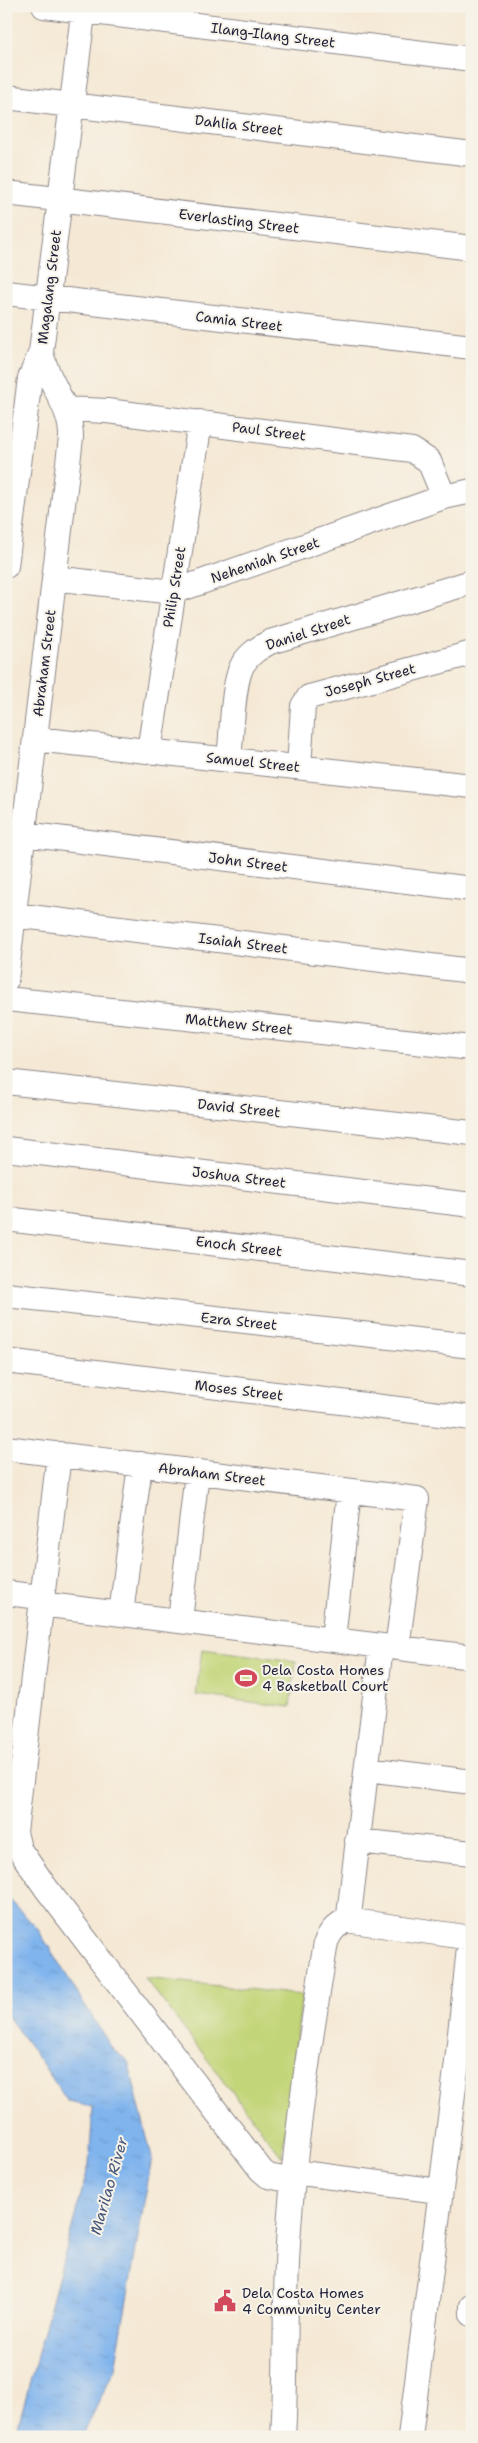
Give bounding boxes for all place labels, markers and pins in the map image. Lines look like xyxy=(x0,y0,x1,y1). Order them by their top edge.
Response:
place label: Dela Costa Homes 4 Basketball Court xyxy=(262,1661,388,1695)
sports icon: Dela Costa Homes 4 Basketball Court xyxy=(233,1665,259,1691)
place label: Dela Costa Homes 4 Community Center xyxy=(242,2284,381,2318)
public building icon: Dela Costa Homes 4 Community Center xyxy=(212,2288,238,2314)

